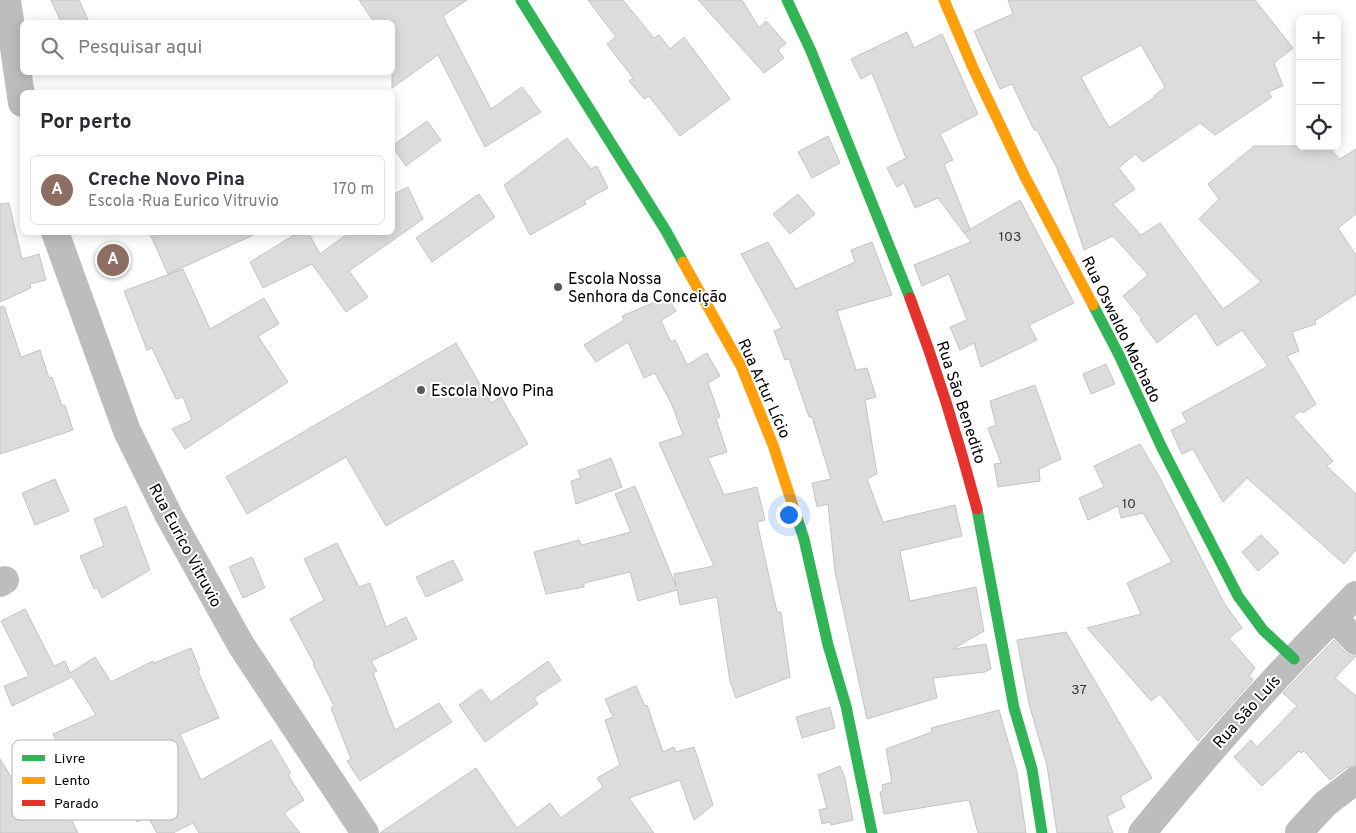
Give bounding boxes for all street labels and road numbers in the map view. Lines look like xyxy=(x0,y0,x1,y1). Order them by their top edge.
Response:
street label: Rua Oswaldo Machado xyxy=(1076,253,1164,406)
street label: Rua Artur Lício xyxy=(732,336,794,442)
street label: Rua São Benedito xyxy=(931,339,989,467)
street label: Rua Eurico Vitruvio xyxy=(143,481,225,611)
street label: Rua São Luís xyxy=(1209,671,1286,753)

